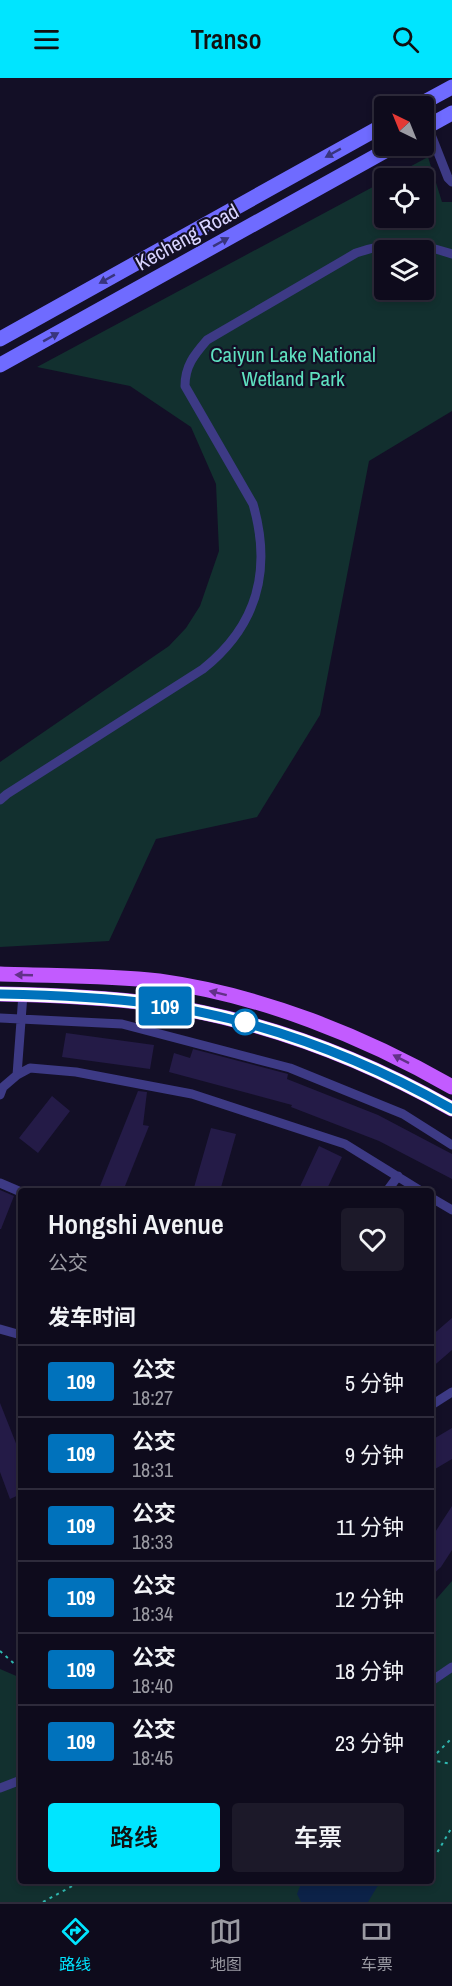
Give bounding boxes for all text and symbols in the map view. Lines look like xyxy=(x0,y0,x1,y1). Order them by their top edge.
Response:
text: Transo xyxy=(190,21,262,57)
icon: menu xyxy=(30,23,63,56)
icon: search xyxy=(389,23,422,56)
north arrow xyxy=(374,96,434,156)
map controls xyxy=(374,96,434,300)
one-way arrow xyxy=(324,148,341,158)
button: locate xyxy=(374,168,434,228)
street label: Kecheng Road xyxy=(130,197,244,277)
one-way arrow xyxy=(213,236,229,247)
button: layers xyxy=(374,240,434,300)
one-way arrow xyxy=(99,274,116,284)
one-way arrow xyxy=(43,332,60,342)
park label: Caiyun Lake National Wetland Park xyxy=(210,340,376,393)
one-way arrow xyxy=(15,970,34,979)
line badge: 109 xyxy=(130,986,200,1026)
one-way arrow xyxy=(209,988,227,998)
text: 109 xyxy=(151,992,179,1021)
unlabelled marker xyxy=(232,1009,258,1035)
one-way arrow xyxy=(392,1054,409,1064)
text: Hongshi Avenue xyxy=(48,1205,224,1243)
button: heart xyxy=(341,1208,404,1271)
text: 公交 xyxy=(48,1249,88,1276)
text: 发车时间 xyxy=(48,1302,136,1332)
text: 公交 xyxy=(132,1354,176,1384)
text: 109 xyxy=(67,1367,95,1396)
text: 5 分钟 xyxy=(345,1368,404,1398)
text: 18:27 xyxy=(132,1384,173,1411)
text: 公交 xyxy=(132,1426,176,1456)
text: 109 xyxy=(67,1439,95,1468)
text: 9 分钟 xyxy=(345,1440,404,1470)
text: 18:31 xyxy=(132,1456,173,1483)
text: 公交 xyxy=(132,1498,176,1528)
text: 109 xyxy=(67,1511,95,1540)
text: 11 分钟 xyxy=(336,1512,404,1542)
text: 18:33 xyxy=(132,1528,173,1555)
text: 公交 xyxy=(132,1570,176,1600)
text: 109 xyxy=(67,1583,95,1612)
text: 12 分钟 xyxy=(335,1584,404,1614)
text: 18:34 xyxy=(132,1600,173,1627)
text: 公交 xyxy=(132,1642,176,1672)
text: 109 xyxy=(67,1655,95,1684)
text: 18 分钟 xyxy=(335,1656,404,1686)
text: 18:40 xyxy=(132,1672,173,1699)
text: 公交 xyxy=(132,1714,176,1744)
text: 109 xyxy=(67,1727,95,1756)
text: 23 分钟 xyxy=(335,1728,404,1758)
text: 18:45 xyxy=(132,1744,173,1771)
button: 路线 xyxy=(48,1803,220,1872)
button: 车票 xyxy=(232,1803,404,1872)
tab: 路线 xyxy=(59,1915,92,1975)
tab: 地图 xyxy=(209,1915,242,1975)
tab: 车票 xyxy=(360,1915,393,1975)

